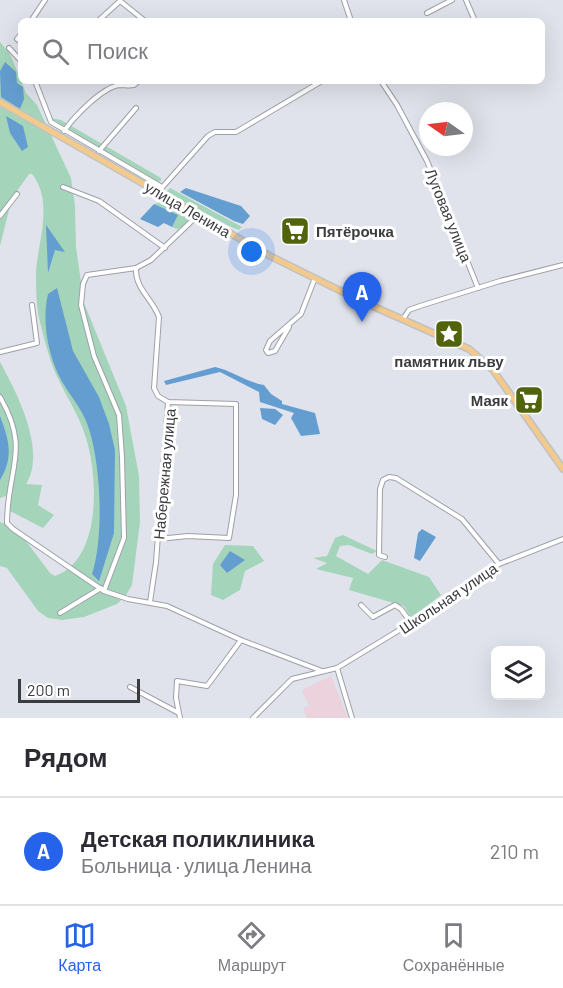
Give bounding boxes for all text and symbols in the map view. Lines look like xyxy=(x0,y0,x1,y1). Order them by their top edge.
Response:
search box xyxy=(18,18,545,84)
icon: search xyxy=(39,35,72,68)
text: Поиск xyxy=(87,37,148,63)
north arrow xyxy=(419,102,473,156)
street label: Луговая улица xyxy=(422,166,476,265)
street label: улица Ленина xyxy=(142,177,235,241)
supermarket icon: Пятёрочка xyxy=(279,215,311,247)
place label: Пятёрочка xyxy=(316,222,394,240)
your location xyxy=(237,237,266,266)
pin: A xyxy=(342,272,382,322)
place icon: памятник льву xyxy=(433,318,465,350)
place label: памятник льву xyxy=(394,352,504,370)
supermarket icon: Маяк xyxy=(513,384,545,416)
place label: Маяк xyxy=(471,391,508,409)
street label: Набережная улица xyxy=(149,407,179,540)
street label: Школьная улица xyxy=(396,558,501,637)
map controls xyxy=(491,646,545,700)
button: layers xyxy=(491,646,545,700)
scale bar xyxy=(18,676,140,704)
text: 200 m xyxy=(27,680,70,699)
text: Рядом xyxy=(24,741,107,772)
text: Детская поликлиника xyxy=(81,825,315,851)
text: A xyxy=(37,839,50,863)
text: 210 m xyxy=(490,839,539,863)
text: Больница · улица Ленина xyxy=(81,853,312,877)
tab: Карта xyxy=(58,919,101,975)
tab: Маршрут xyxy=(218,919,286,975)
tab: Сохранённые xyxy=(403,919,505,975)

